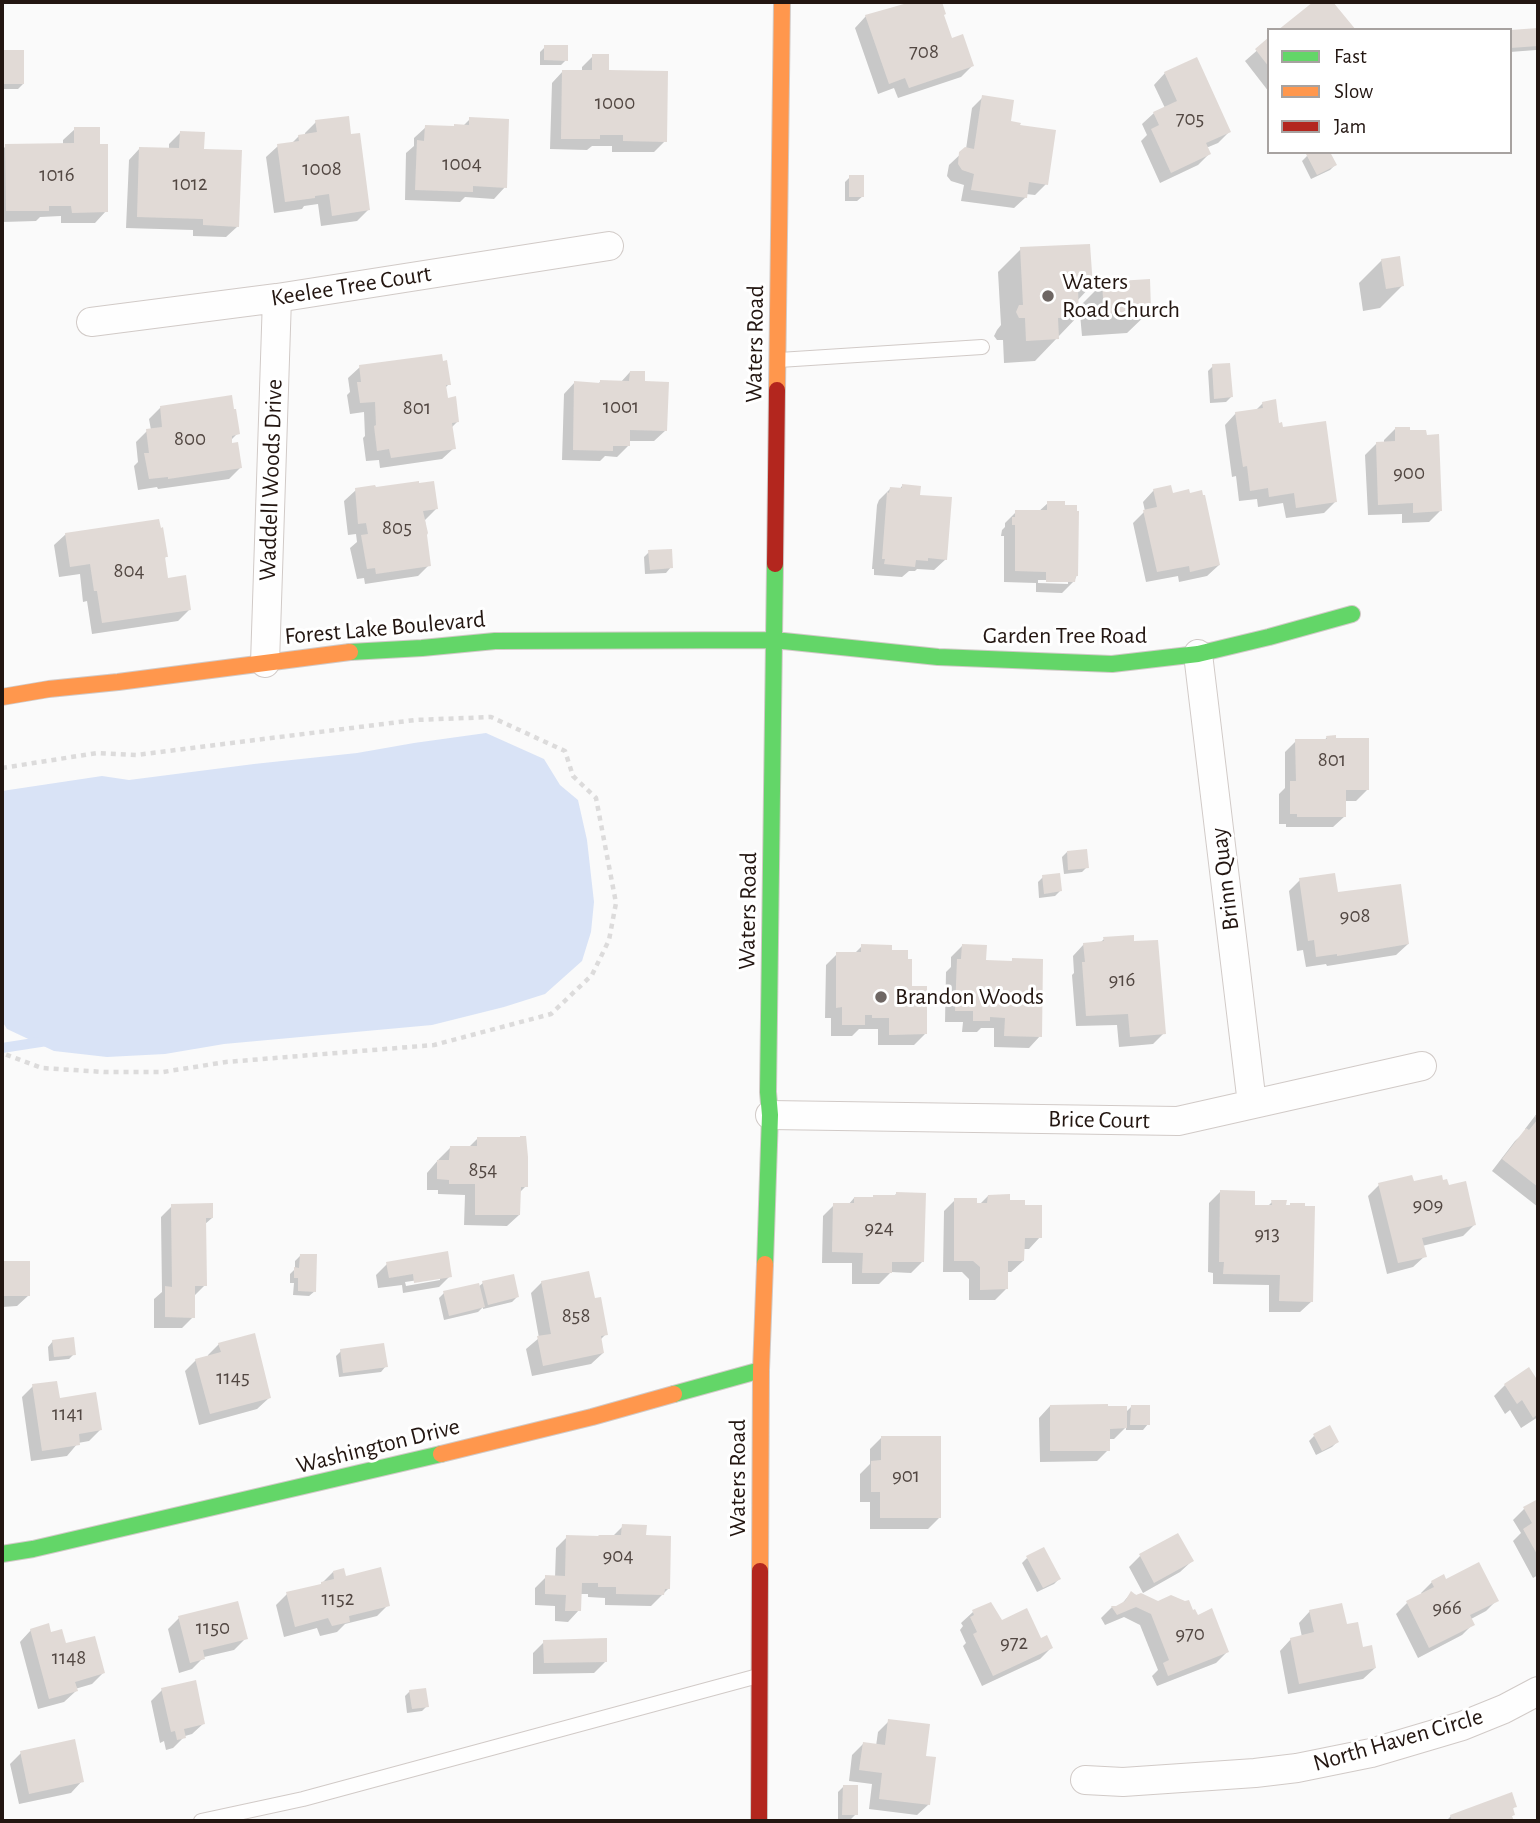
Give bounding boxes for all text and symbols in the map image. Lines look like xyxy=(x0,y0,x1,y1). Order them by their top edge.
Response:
legend xyxy=(1267,28,1512,154)
house number: 708 xyxy=(909,39,939,65)
text: Fast xyxy=(1334,46,1367,67)
text: Slow xyxy=(1334,81,1373,102)
house number: 1000 xyxy=(595,90,635,116)
house number: 705 xyxy=(1176,106,1204,132)
text: Jam xyxy=(1334,116,1366,137)
house number: 1004 xyxy=(442,151,482,177)
house number: 1008 xyxy=(302,156,342,182)
house number: 1016 xyxy=(39,162,75,188)
house number: 1012 xyxy=(172,171,208,197)
street label: Keelee Tree Court xyxy=(269,259,433,313)
place label: Waters Road Church xyxy=(1062,268,1180,324)
street label: Waters Road xyxy=(740,285,770,403)
marker: Waters Road Church xyxy=(1040,288,1056,304)
street label: Waddell Woods Drive xyxy=(253,379,289,581)
house number: 1001 xyxy=(603,394,639,420)
house number: 801 xyxy=(403,395,431,421)
house number: 800 xyxy=(174,426,206,452)
house number: 900 xyxy=(1393,460,1425,486)
house number: 805 xyxy=(382,515,412,541)
house number: 804 xyxy=(113,558,145,584)
street label: Forest Lake Boulevard xyxy=(283,605,487,651)
street label: Garden Tree Road xyxy=(983,622,1147,650)
house number: 801 xyxy=(1318,747,1346,773)
street label: Brinn Quay xyxy=(1204,826,1246,932)
street label: Waters Road xyxy=(733,852,763,970)
house number: 908 xyxy=(1340,903,1370,929)
house number: 916 xyxy=(1109,967,1135,993)
place label: Brandon Woods xyxy=(895,983,1044,1011)
marker: Brandon Woods xyxy=(873,989,889,1005)
street label: Brice Court xyxy=(1048,1105,1150,1135)
house number: 854 xyxy=(469,1157,497,1183)
house number: 909 xyxy=(1413,1192,1443,1218)
house number: 924 xyxy=(864,1215,894,1241)
house number: 913 xyxy=(1254,1221,1280,1247)
house number: 858 xyxy=(562,1303,590,1329)
house number: 1145 xyxy=(216,1365,250,1391)
house number: 1141 xyxy=(52,1401,84,1427)
street label: Washington Drive xyxy=(293,1412,463,1480)
street label: Waters Road xyxy=(724,1419,752,1537)
house number: 901 xyxy=(892,1463,920,1489)
house number: 904 xyxy=(602,1543,634,1569)
house number: 1152 xyxy=(322,1586,354,1612)
house number: 966 xyxy=(1432,1595,1462,1621)
house number: 1150 xyxy=(196,1615,230,1641)
house number: 970 xyxy=(1175,1621,1205,1647)
house number: 972 xyxy=(1000,1630,1028,1656)
house number: 1148 xyxy=(52,1645,86,1671)
street label: North Haven Circle xyxy=(1310,1702,1486,1778)

